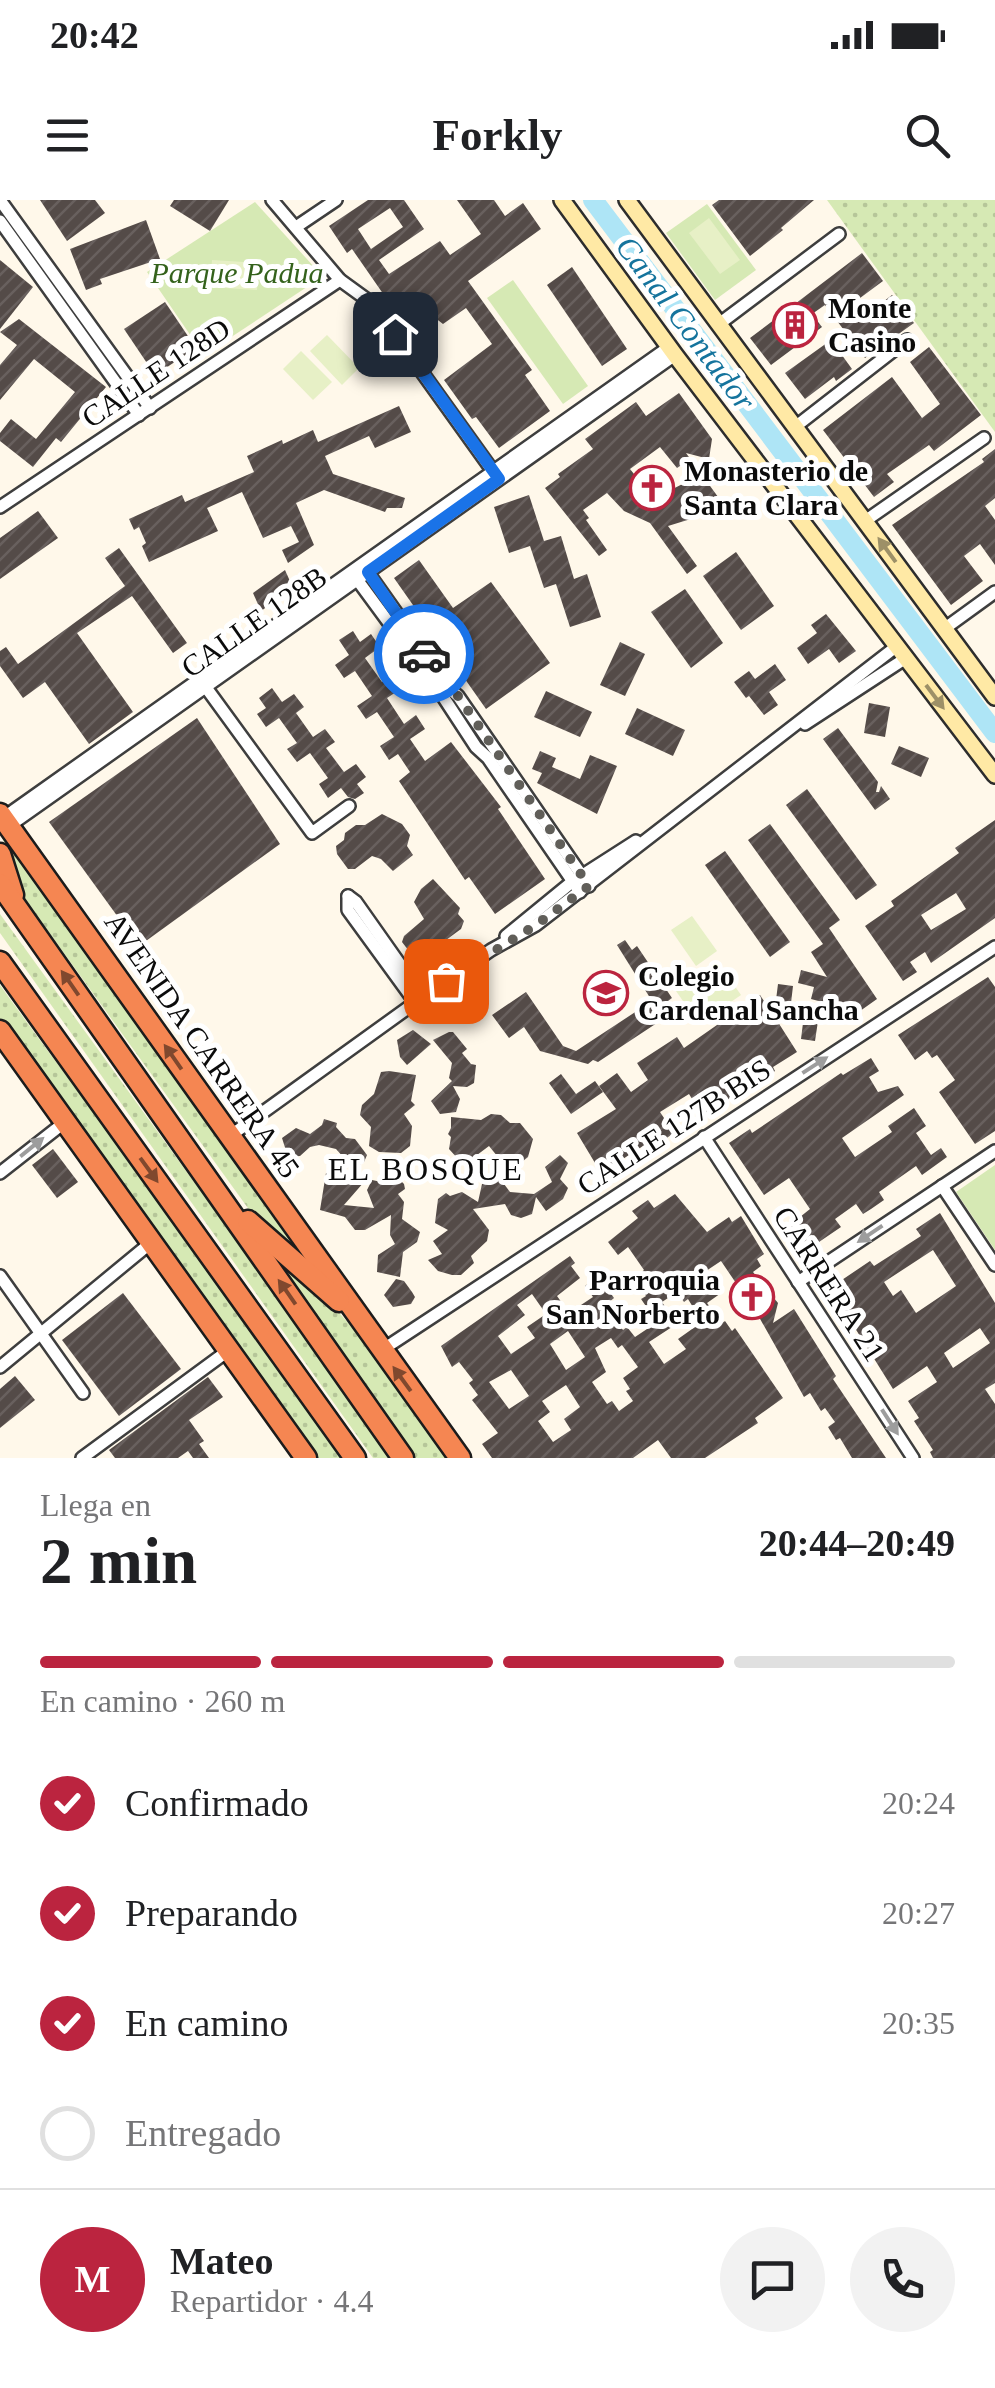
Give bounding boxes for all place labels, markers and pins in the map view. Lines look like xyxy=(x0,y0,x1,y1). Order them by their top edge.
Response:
place label: Monte Casino xyxy=(828,291,916,358)
pin xyxy=(353,292,438,377)
building icon: Monte Casino xyxy=(772,302,818,348)
place label: Monasterio de Santa Clara xyxy=(684,454,868,521)
church icon: Monasterio de Santa Clara xyxy=(629,465,675,511)
pin xyxy=(404,939,489,1024)
place label: Colegio Cardenal Sancha xyxy=(638,959,859,1026)
school or university icon: Colegio Cardenal Sancha xyxy=(583,970,629,1016)
place label: Parroquia San Norberto xyxy=(546,1263,720,1330)
church icon: Parroquia San Norberto xyxy=(729,1274,775,1320)

